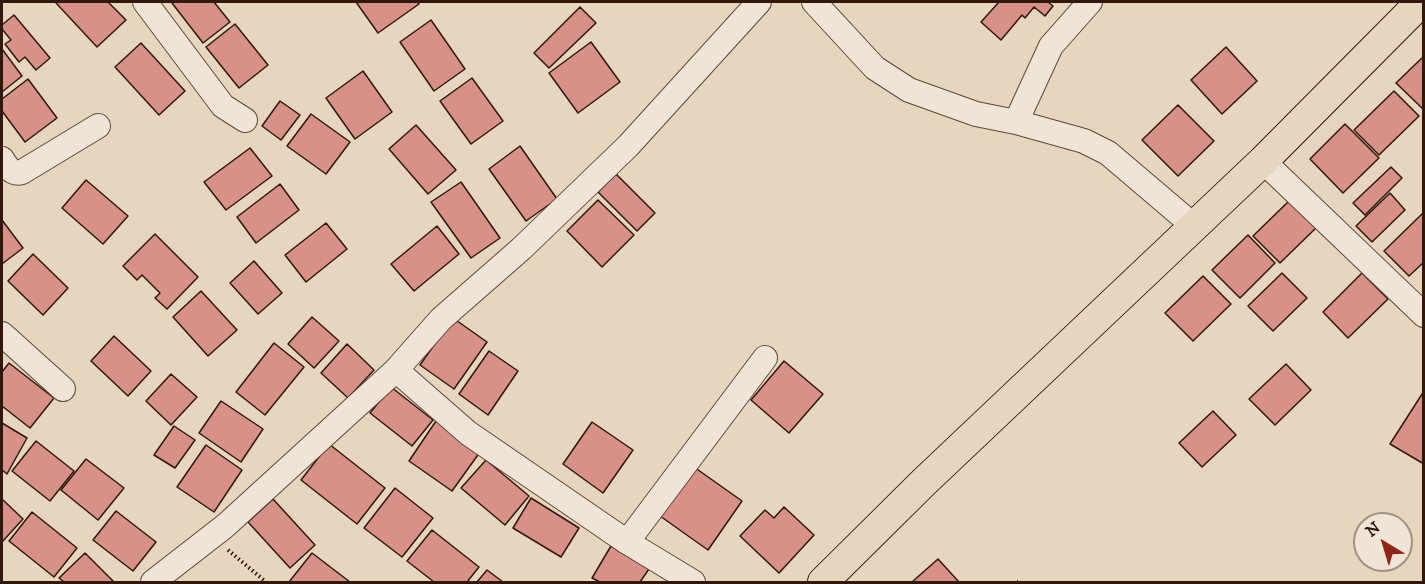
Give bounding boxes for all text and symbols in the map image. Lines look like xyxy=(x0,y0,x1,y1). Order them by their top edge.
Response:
north arrow xyxy=(1353,512,1413,572)
text: N xyxy=(1362,517,1384,541)

